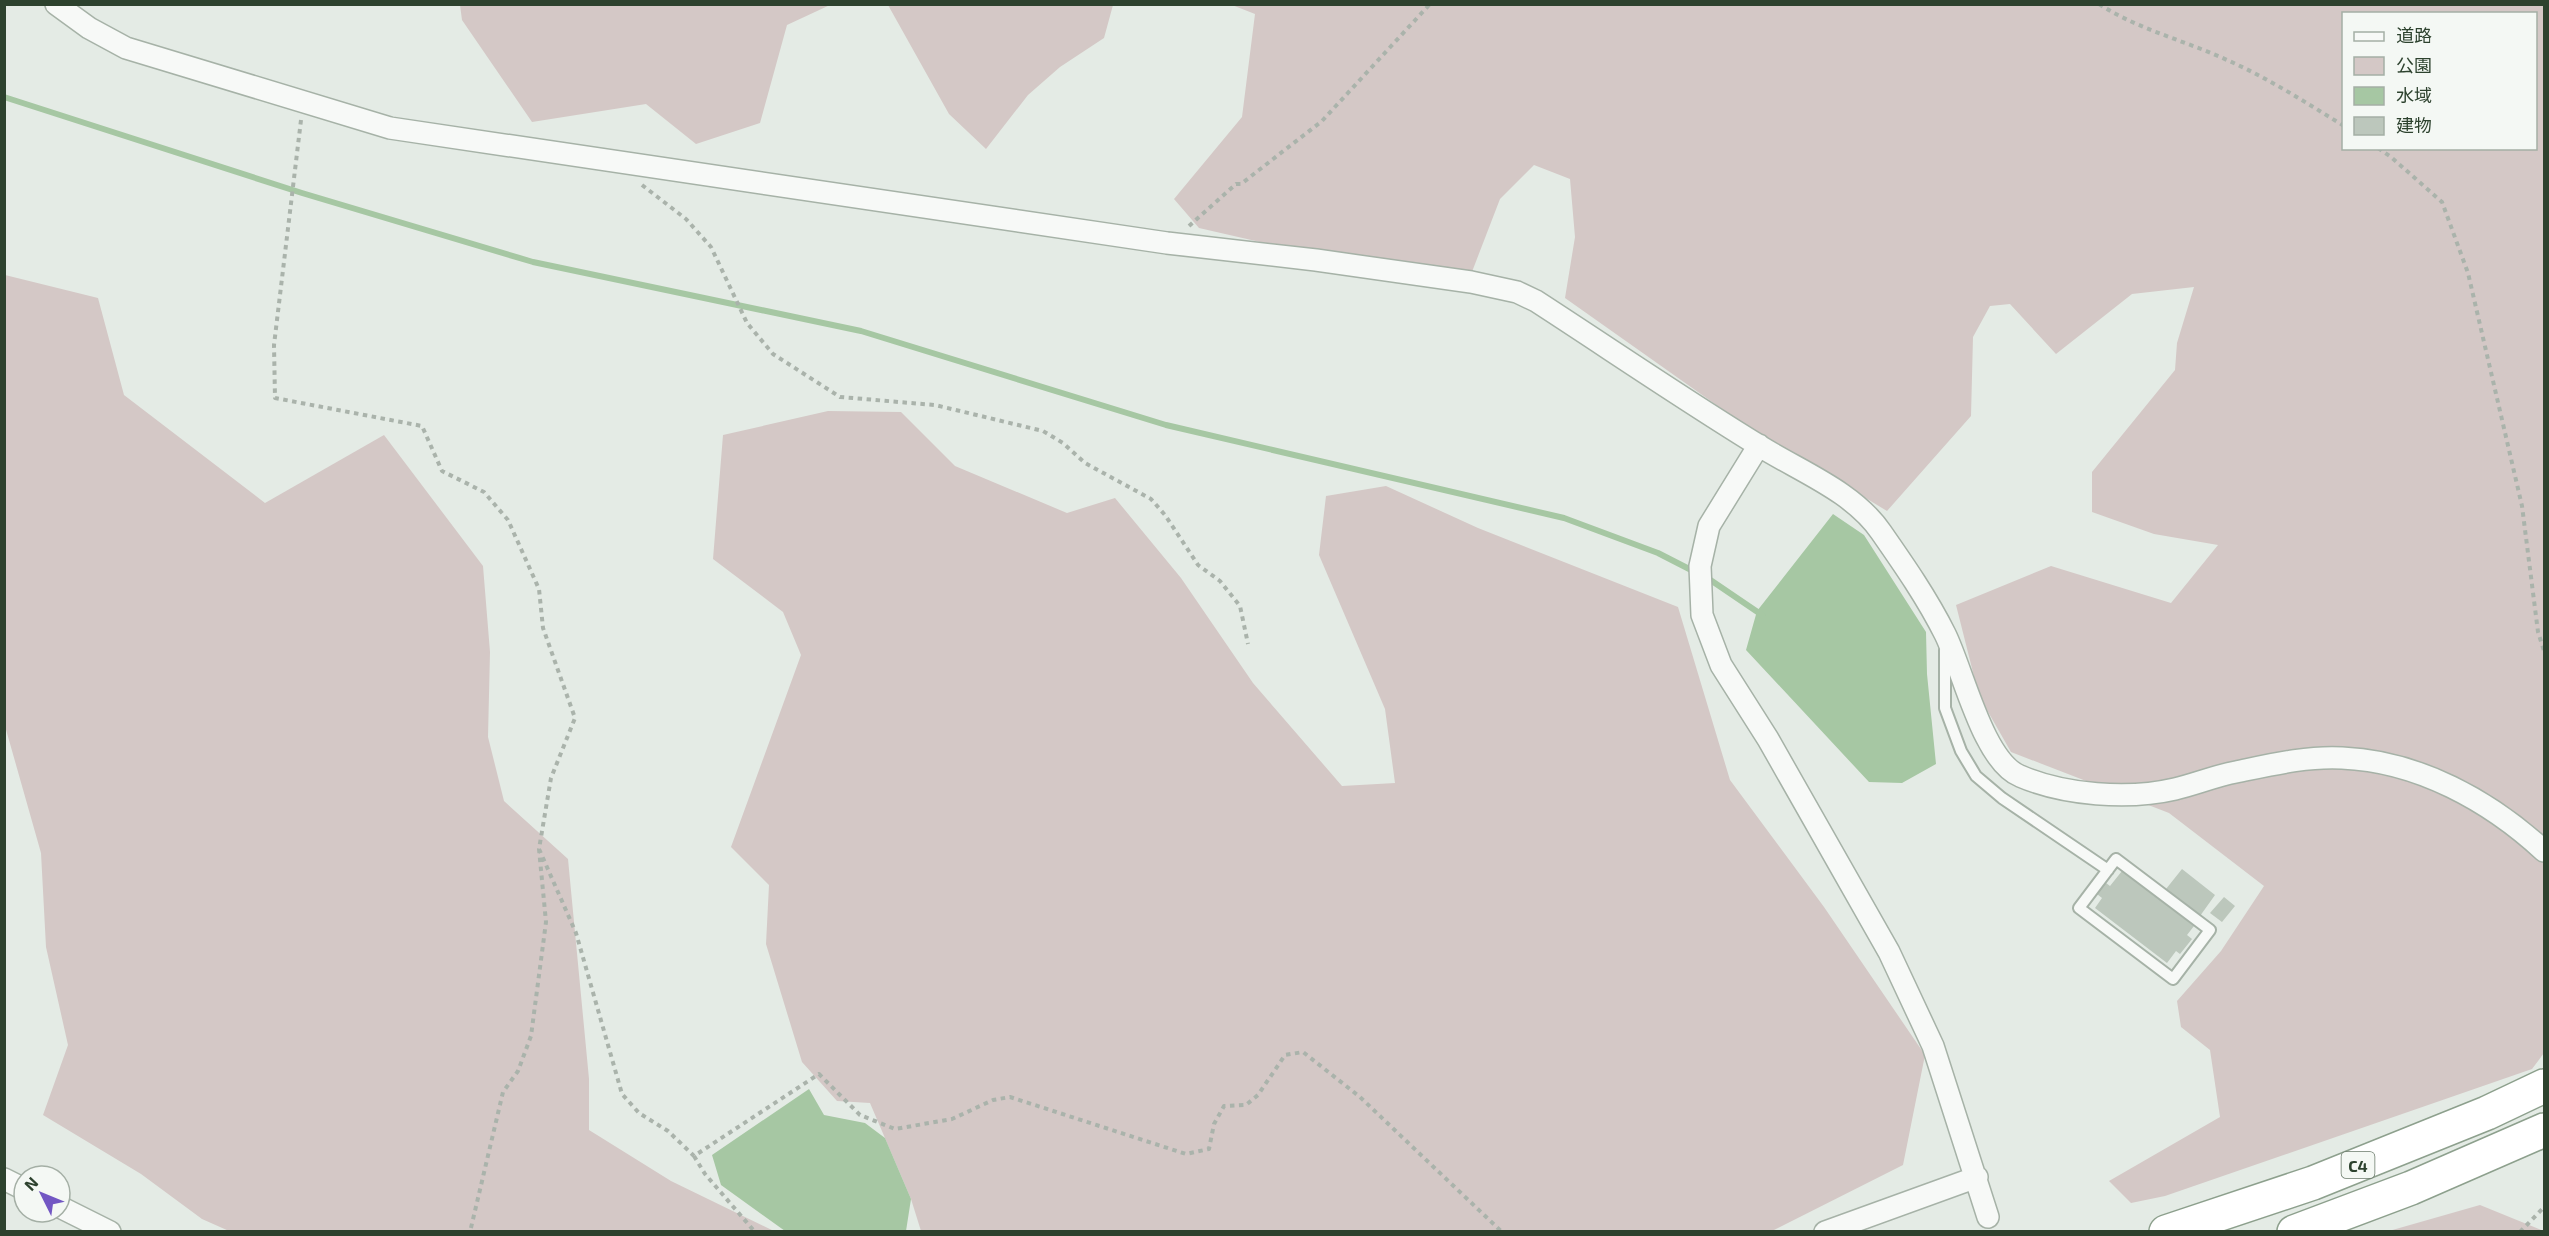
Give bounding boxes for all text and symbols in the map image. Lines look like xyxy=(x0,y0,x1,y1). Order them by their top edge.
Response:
legend xyxy=(2342,12,2537,150)
text: 道路 xyxy=(2396,24,2432,46)
text: 公園 xyxy=(2396,54,2432,76)
text: 水域 xyxy=(2396,84,2432,106)
text: 建物 xyxy=(2396,114,2432,136)
road number: C4 xyxy=(2342,1152,2374,1178)
north arrow xyxy=(12,1164,72,1224)
text: N xyxy=(20,1173,42,1194)

